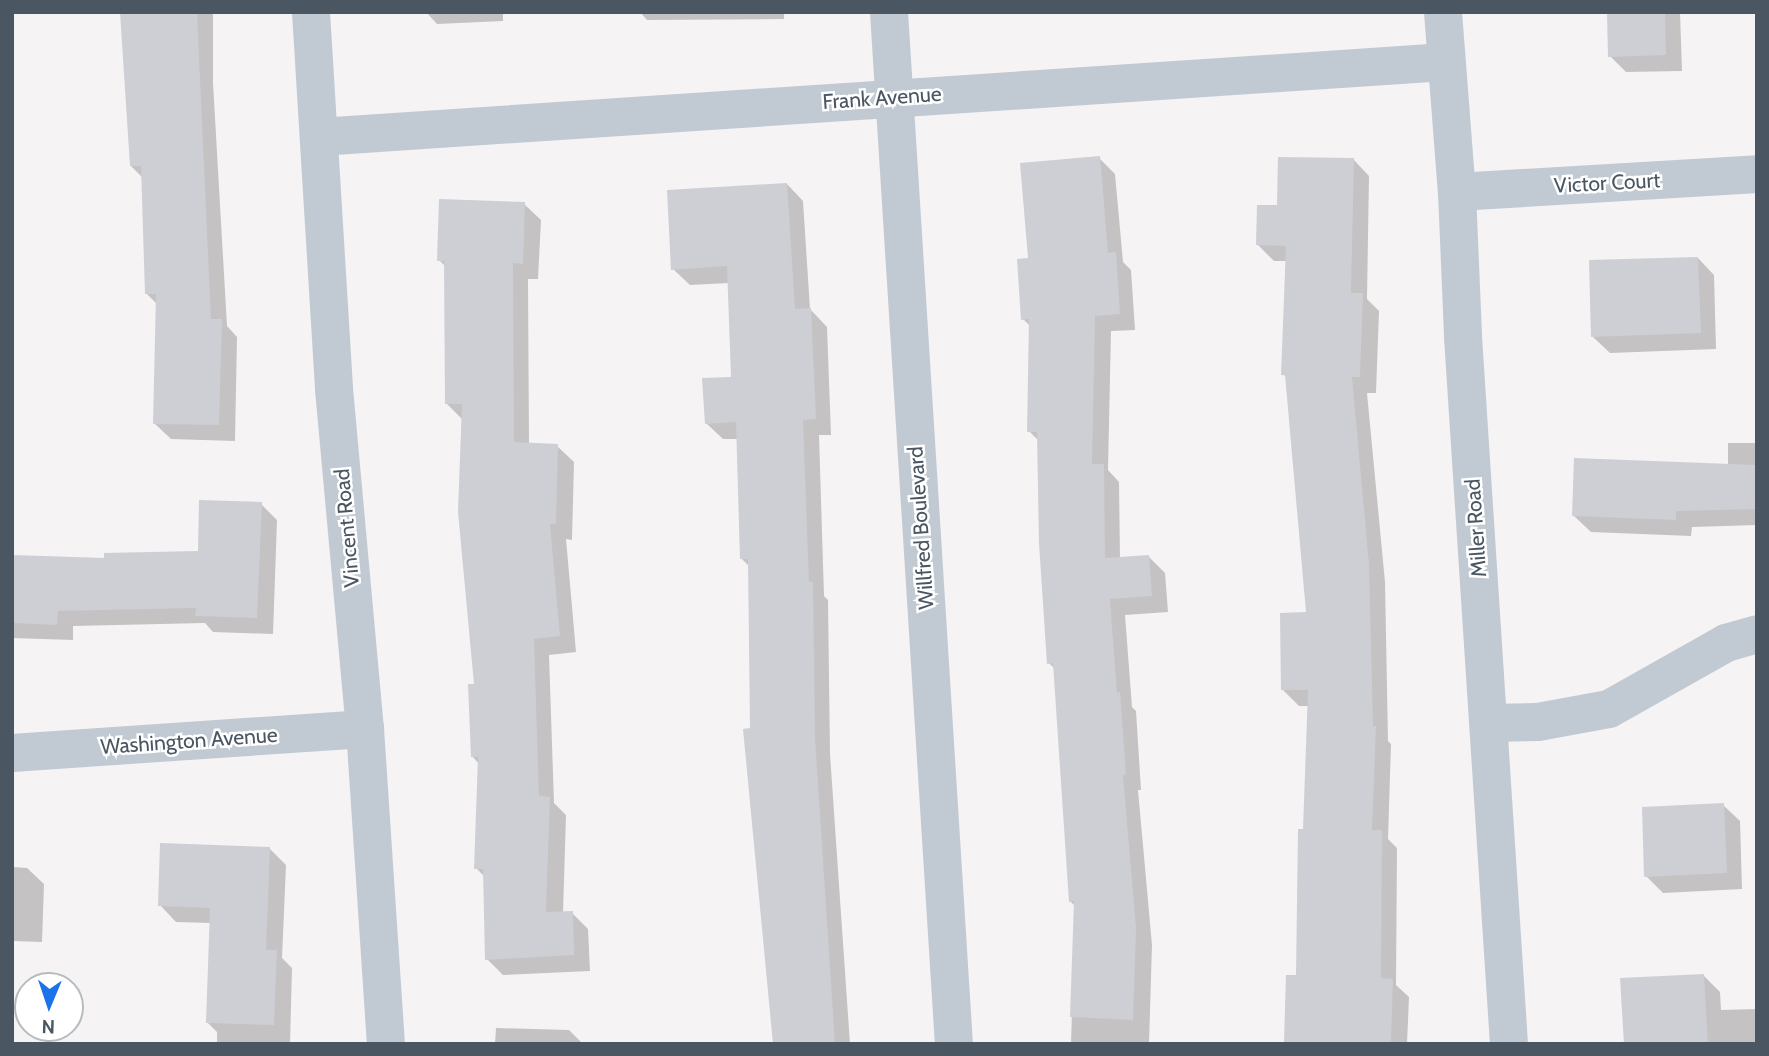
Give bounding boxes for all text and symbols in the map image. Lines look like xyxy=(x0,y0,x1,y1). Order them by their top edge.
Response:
street label: Frank Avenue xyxy=(822,81,942,115)
street label: Victor Court xyxy=(1553,168,1661,198)
street label: Willfred Boulevard xyxy=(903,446,939,610)
street label: Vincent Road xyxy=(329,468,365,588)
street label: Miller Road xyxy=(1460,478,1492,578)
street label: Washington Avenue xyxy=(100,722,278,760)
north arrow xyxy=(14,972,84,1042)
text: N xyxy=(41,1015,55,1038)

